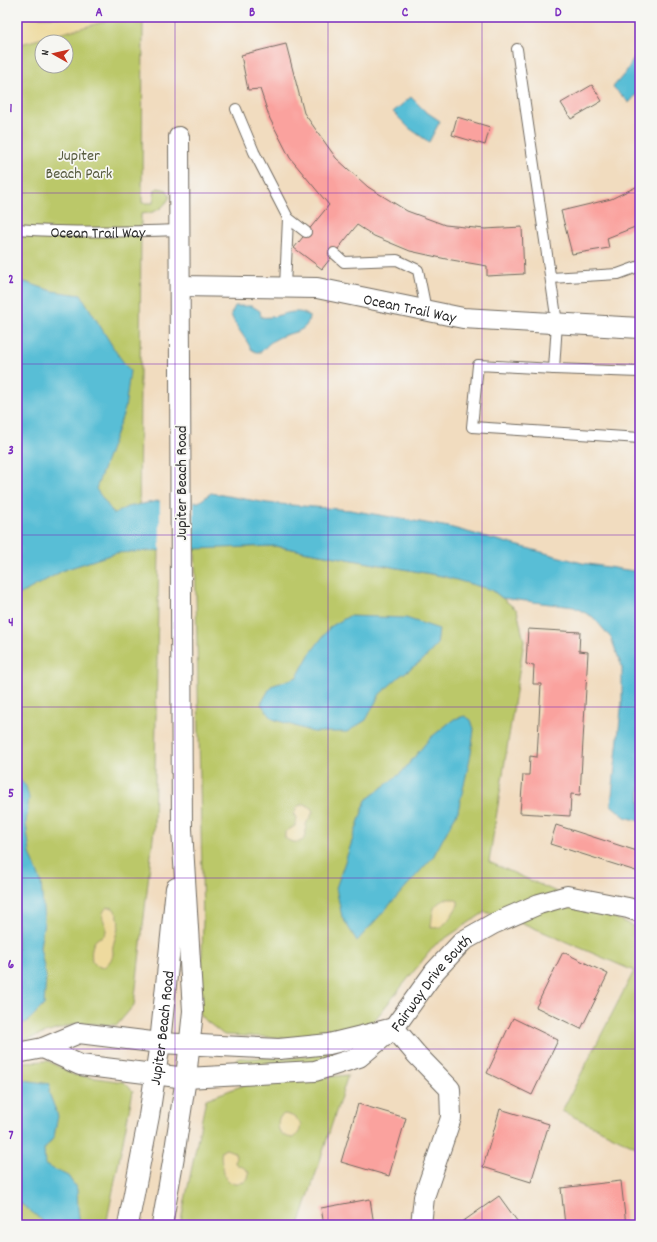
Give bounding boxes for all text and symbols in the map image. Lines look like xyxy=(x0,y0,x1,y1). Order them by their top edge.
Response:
text: A xyxy=(95,4,103,23)
text: B xyxy=(249,4,255,23)
text: C xyxy=(402,4,409,23)
text: D xyxy=(555,4,562,23)
north arrow xyxy=(34,34,74,74)
text: N xyxy=(38,49,54,57)
text: 1 xyxy=(10,100,13,119)
park label: Jupiter Beach Park xyxy=(46,145,112,186)
street label: Ocean Trail Way xyxy=(50,222,146,246)
text: 2 xyxy=(8,271,14,290)
street label: Ocean Trail Way xyxy=(361,289,459,330)
street label: Jupiter Beach Road xyxy=(171,425,194,541)
text: 3 xyxy=(8,442,14,461)
text: 4 xyxy=(8,614,14,633)
text: 5 xyxy=(8,785,14,804)
street label: Fairway Drive South xyxy=(386,929,477,1037)
text: 6 xyxy=(8,956,15,975)
street label: Jupiter Beach Road xyxy=(145,970,181,1087)
text: 7 xyxy=(9,1127,14,1146)

